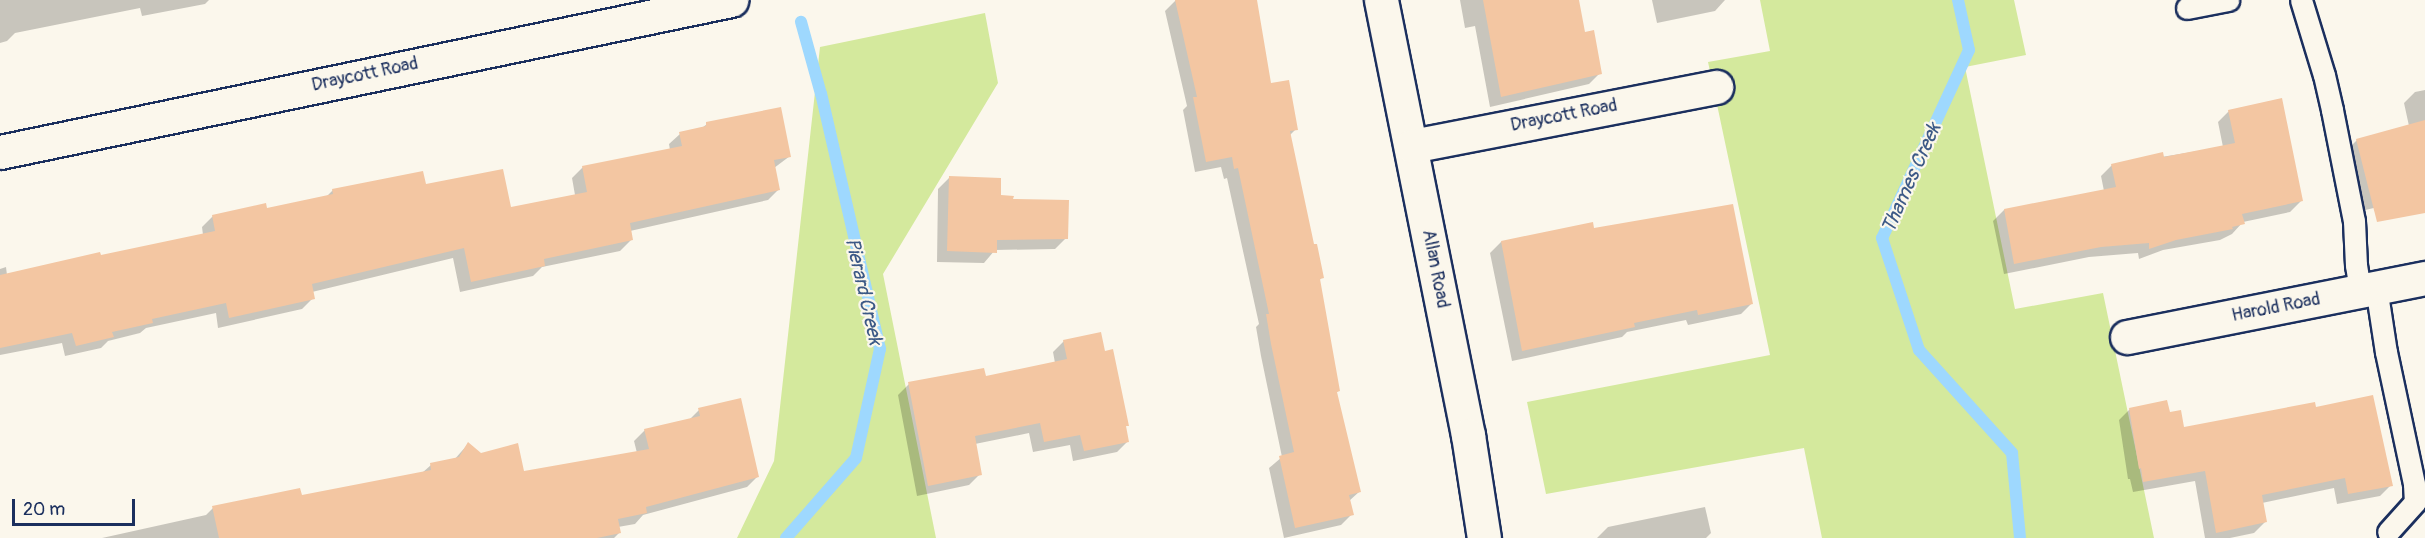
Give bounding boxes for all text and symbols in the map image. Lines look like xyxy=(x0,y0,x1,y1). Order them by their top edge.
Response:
street label: Draycott Road xyxy=(310,53,420,97)
street label: Draycott Road xyxy=(1509,95,1619,137)
water label: Thames Creek xyxy=(1876,119,1946,237)
street label: Allan Road xyxy=(1417,228,1453,310)
water label: Pierard Creek xyxy=(840,235,888,347)
street label: Harold Road xyxy=(2230,289,2322,327)
scale bar xyxy=(15,487,138,525)
text: 20 m xyxy=(23,498,65,521)

